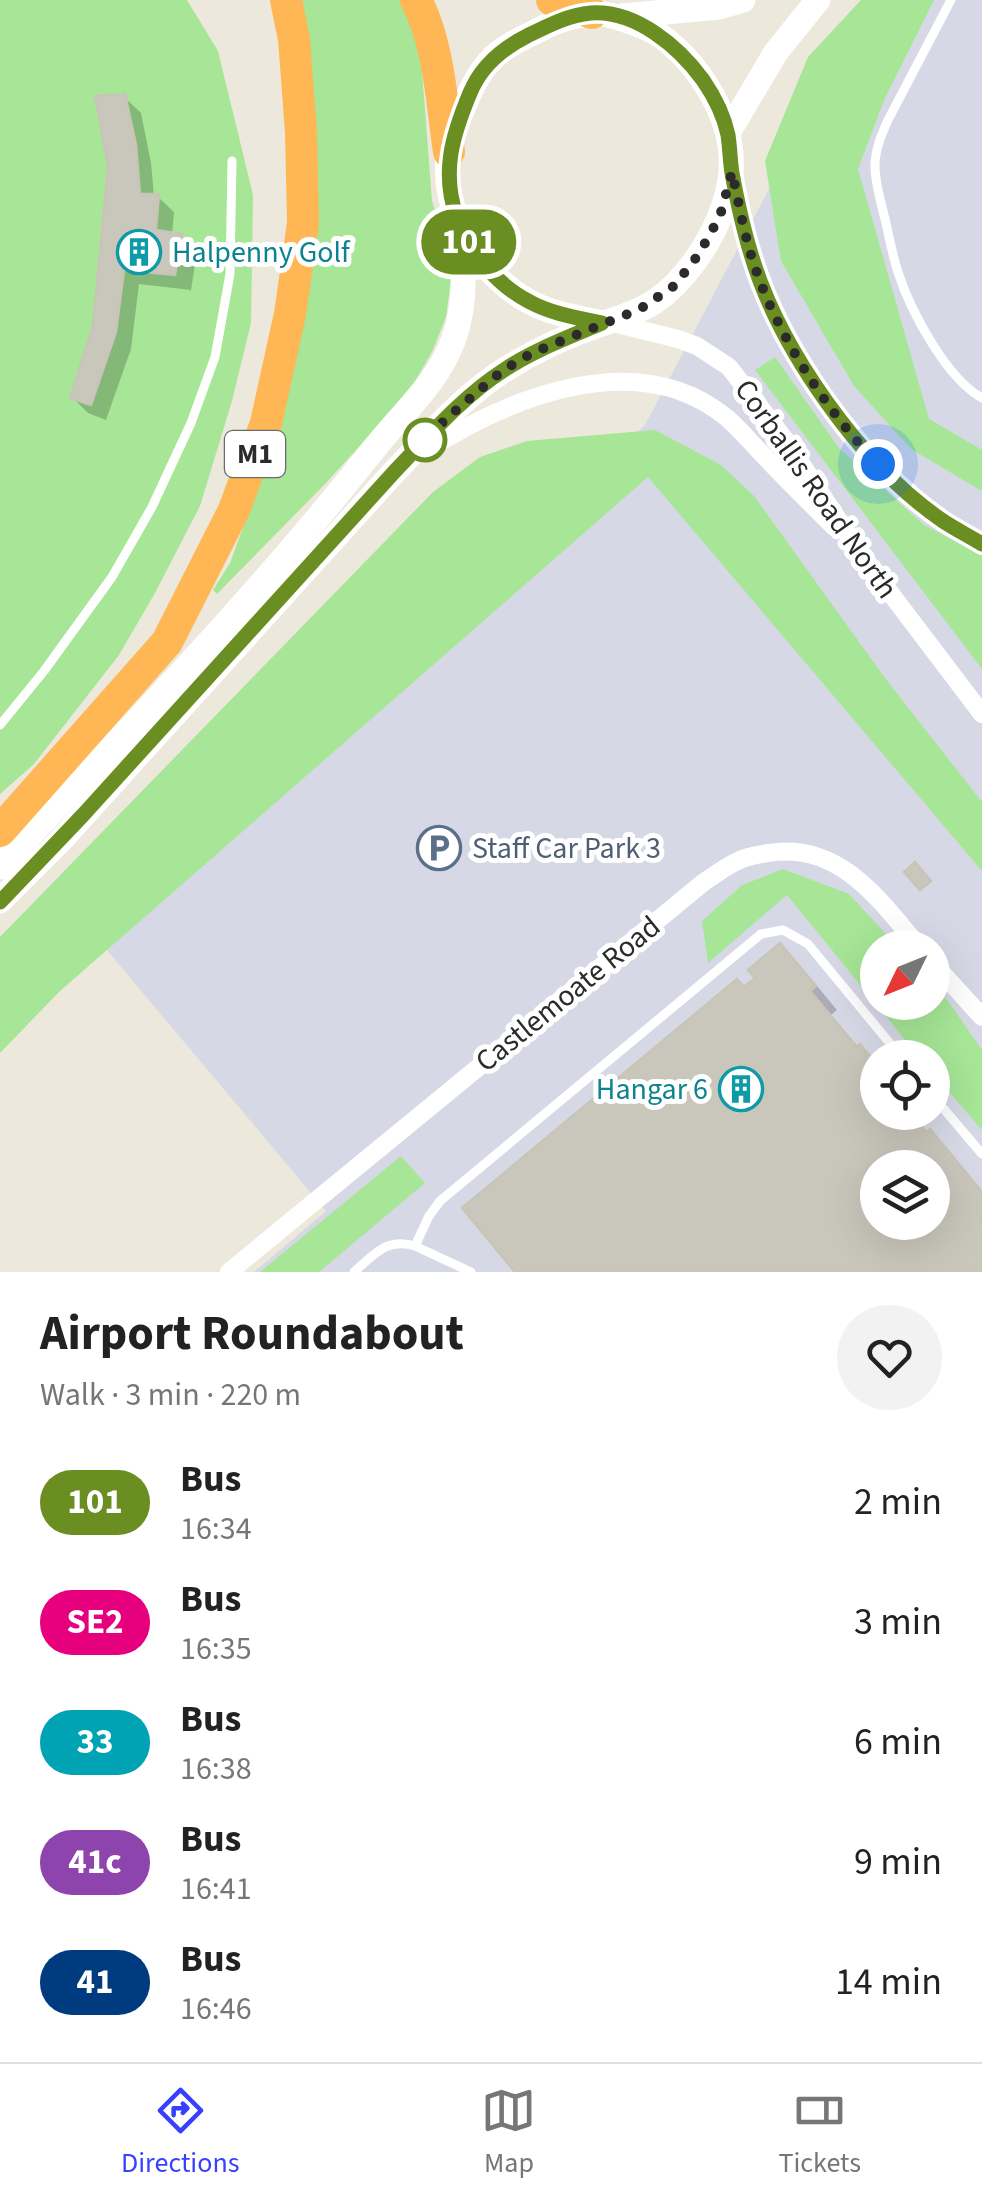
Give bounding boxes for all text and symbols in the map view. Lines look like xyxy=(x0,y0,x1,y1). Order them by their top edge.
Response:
line badge: 101 xyxy=(412,210,526,274)
text: 101 xyxy=(441,217,497,267)
building icon: Halpenny Golf xyxy=(116,229,162,275)
place label: Halpenny Golf xyxy=(172,231,351,274)
street label: Corballis Road North xyxy=(724,370,908,608)
unlabelled marker xyxy=(404,419,446,461)
road number: M1 xyxy=(225,431,285,477)
your location xyxy=(853,439,903,489)
parking icon: Staff Car Park 3 xyxy=(416,825,462,871)
place label: Staff Car Park 3 xyxy=(472,827,661,870)
street label: Castlemoate Road xyxy=(466,906,670,1082)
north arrow xyxy=(860,930,950,1020)
map controls xyxy=(860,930,950,1240)
button: locate xyxy=(860,1040,950,1130)
building icon: Hangar 6 xyxy=(718,1066,764,1112)
place label: Hangar 6 xyxy=(596,1068,708,1111)
button: layers xyxy=(860,1150,950,1240)
text: Airport Roundabout xyxy=(40,1300,464,1368)
button: heart xyxy=(837,1305,942,1410)
text: Walk · 3 min · 220 m xyxy=(40,1372,301,1418)
text: Bus xyxy=(180,1452,241,1506)
text: 2 min xyxy=(854,1475,942,1529)
text: 101 xyxy=(67,1477,123,1527)
text: 16:34 xyxy=(180,1506,252,1552)
text: Bus xyxy=(180,1572,241,1626)
text: 3 min xyxy=(854,1595,942,1649)
text: SE2 xyxy=(66,1597,124,1647)
text: 16:35 xyxy=(180,1626,252,1672)
text: Bus xyxy=(180,1692,241,1746)
text: 6 min xyxy=(854,1715,942,1769)
text: 33 xyxy=(77,1717,113,1767)
text: 16:38 xyxy=(180,1746,252,1792)
text: Bus xyxy=(180,1812,241,1866)
text: 9 min xyxy=(854,1835,942,1889)
text: 41c xyxy=(68,1837,122,1887)
text: 16:41 xyxy=(180,1866,252,1912)
text: Bus xyxy=(180,1932,241,1986)
text: 14 min xyxy=(835,1955,942,2009)
text: 41 xyxy=(77,1957,113,2007)
text: 16:46 xyxy=(180,1986,252,2032)
tab: Directions xyxy=(121,2083,239,2183)
tab: Map xyxy=(481,2083,536,2183)
tab: Tickets xyxy=(778,2083,861,2183)

